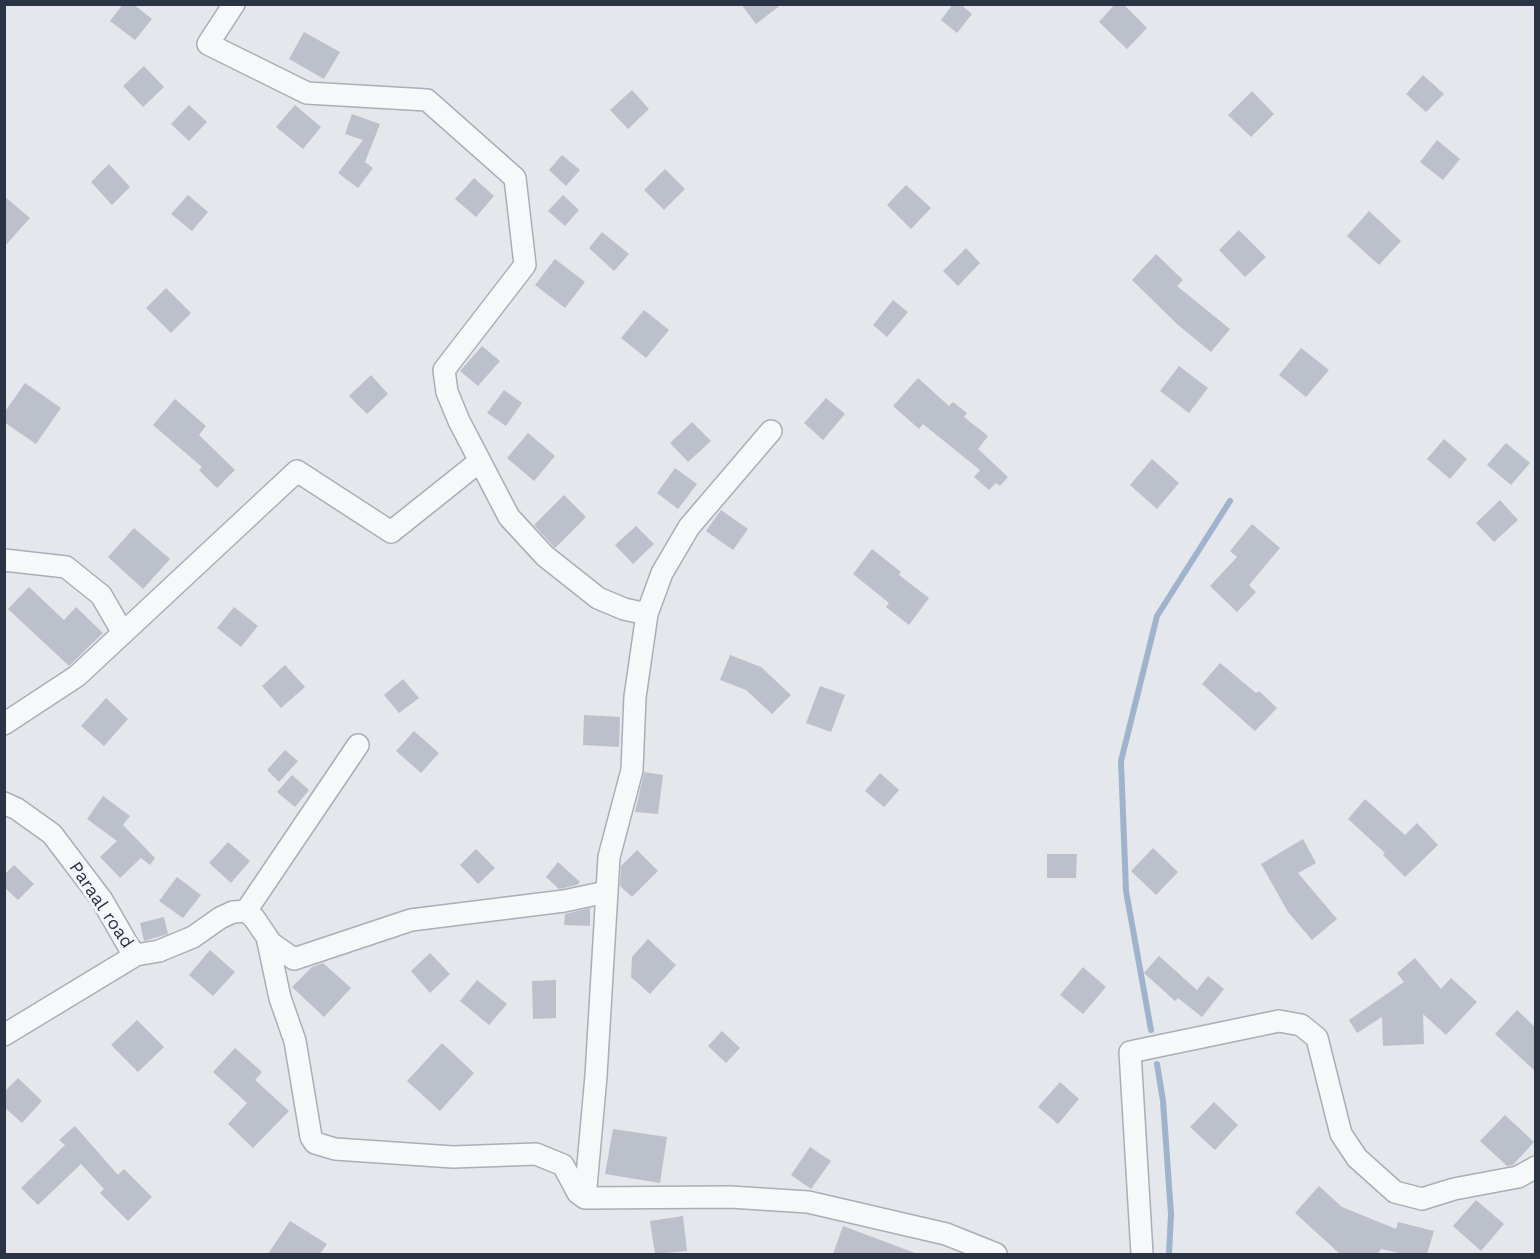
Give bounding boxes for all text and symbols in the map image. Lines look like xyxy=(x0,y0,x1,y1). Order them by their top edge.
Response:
street label: Paraal road xyxy=(64,858,138,952)

